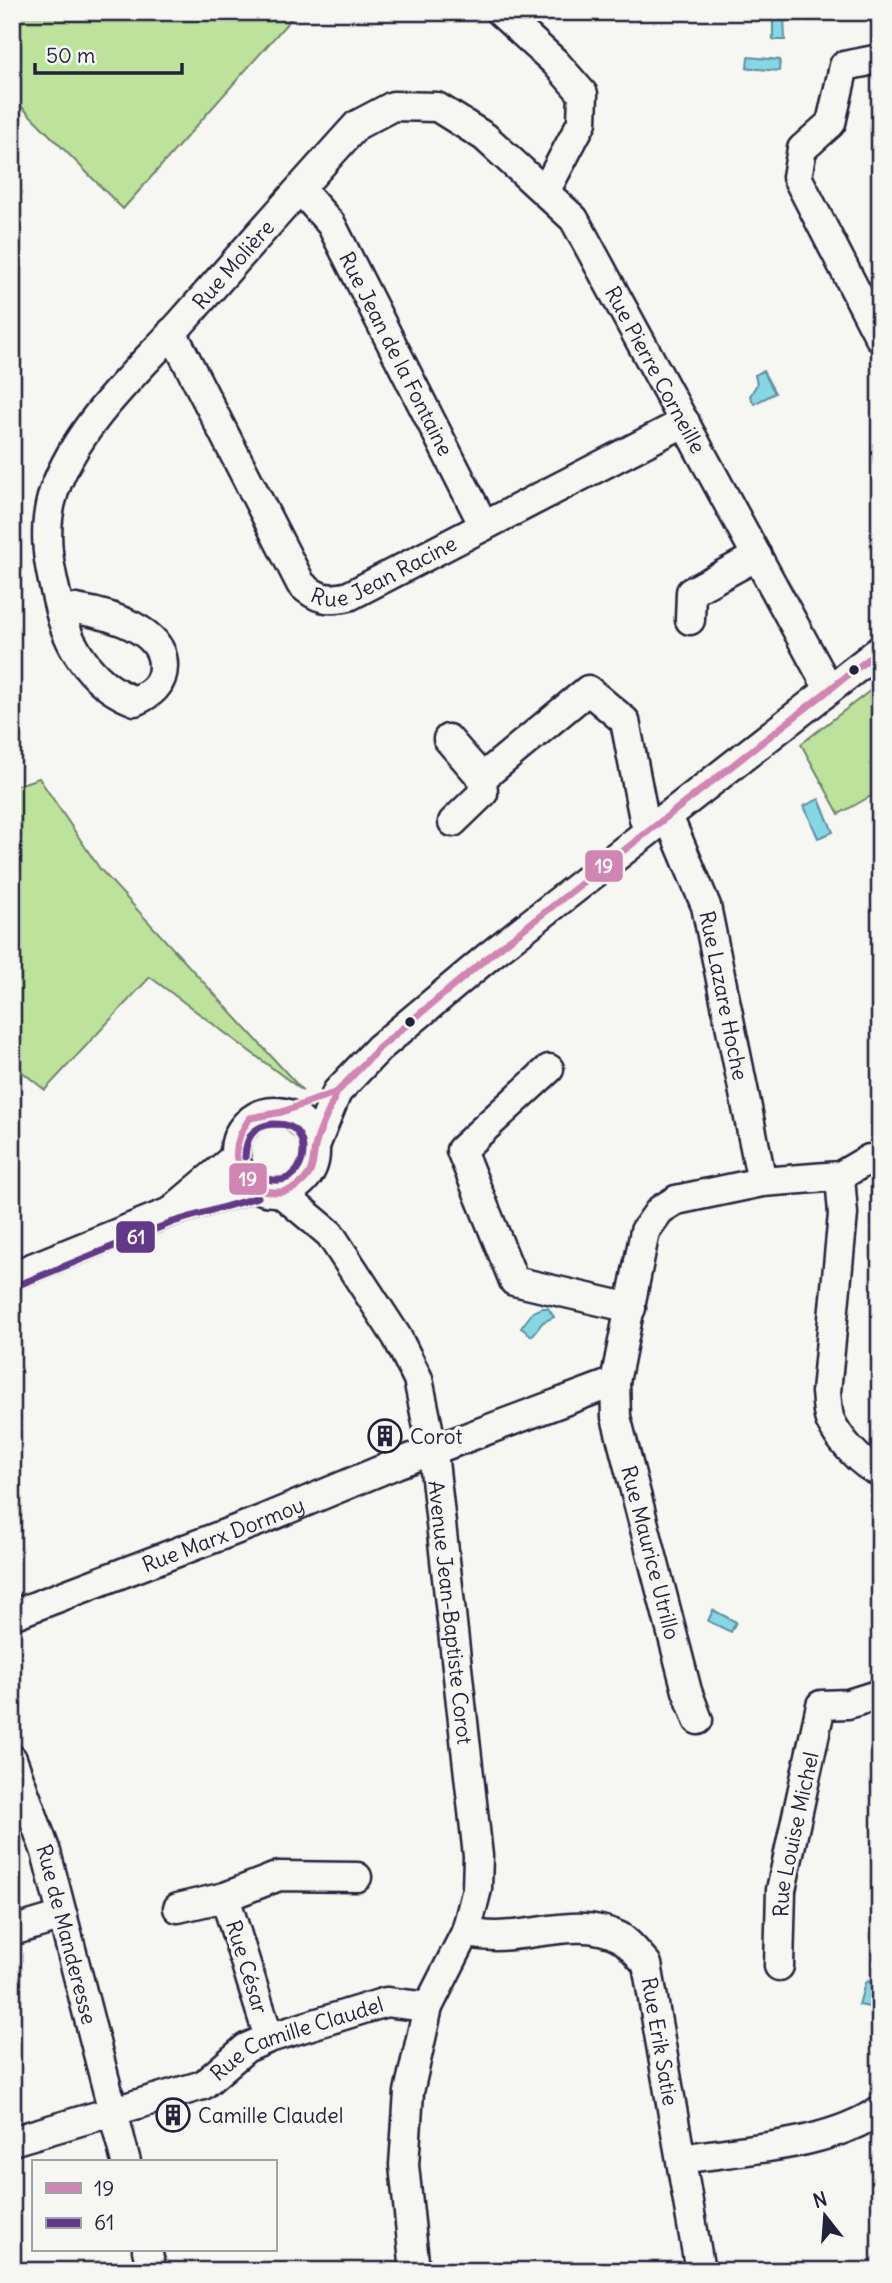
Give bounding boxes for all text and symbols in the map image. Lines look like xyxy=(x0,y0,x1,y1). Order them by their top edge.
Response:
scale bar xyxy=(35,32,182,76)
text: 50 m xyxy=(46,42,95,69)
street label: Rue Molière xyxy=(186,214,280,315)
street label: Rue Jean de la Fontaine xyxy=(334,247,460,460)
street label: Rue Pierre Corneille xyxy=(599,281,712,458)
street label: Rue Jean Racine xyxy=(307,529,461,612)
unlabelled marker xyxy=(847,663,861,677)
line badge: 19 xyxy=(584,849,624,883)
text: 19 xyxy=(595,854,613,878)
street label: Rue Lazare Hoche xyxy=(694,908,755,1083)
unlabelled marker xyxy=(403,1015,417,1029)
line badge: 19 xyxy=(228,1162,268,1196)
text: 19 xyxy=(239,1167,257,1191)
line badge: 61 xyxy=(115,1220,156,1254)
text: 61 xyxy=(127,1225,145,1249)
building icon: Corot xyxy=(366,1417,404,1455)
place label: Corot xyxy=(410,1423,463,1450)
street label: Rue Maurice Utrillo xyxy=(616,1463,687,1642)
street label: Avenue Jean-Baptiste Corot xyxy=(423,1479,479,1746)
street label: Rue Marx Dormoy xyxy=(138,1490,308,1578)
street label: Rue Louise Michel xyxy=(767,1749,824,1917)
street label: Rue de Manderesse xyxy=(31,1840,103,2027)
street label: Rue César xyxy=(220,1917,274,2017)
street label: Rue Erik Satie xyxy=(636,1975,685,2108)
street label: Rue Camille Claudel xyxy=(204,1990,386,2087)
building icon: Camille Claudel xyxy=(154,2096,192,2134)
place label: Camille Claudel xyxy=(198,2102,343,2129)
legend xyxy=(32,2160,276,2252)
text: 19 xyxy=(94,2175,114,2202)
north arrow xyxy=(790,2182,860,2252)
text: N xyxy=(810,2186,830,2213)
text: 61 xyxy=(94,2209,114,2236)

